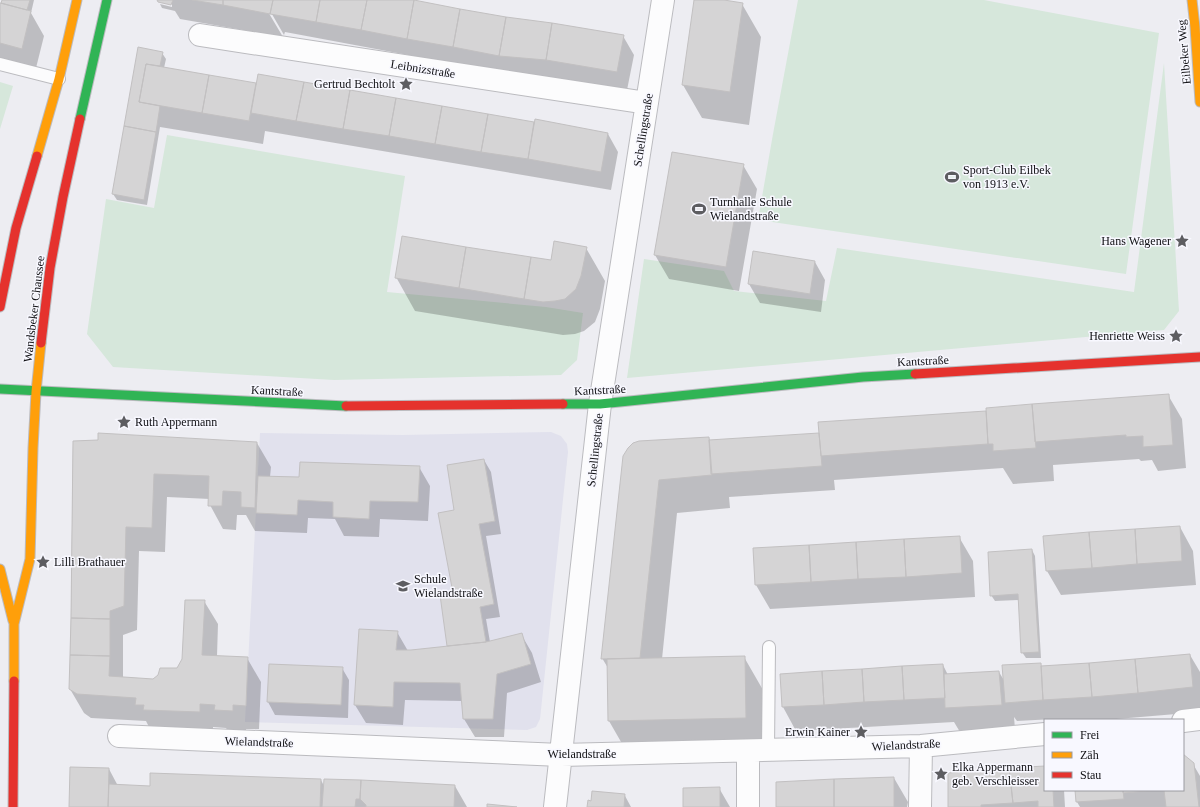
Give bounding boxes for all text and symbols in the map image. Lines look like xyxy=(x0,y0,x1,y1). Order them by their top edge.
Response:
street label: Eilbeker Weg xyxy=(1174,19,1194,85)
street label: Leibnizstraße xyxy=(390,57,456,81)
place icon: Gertrud Bechtolt xyxy=(398,76,414,92)
place label: Gertrud Bechtolt xyxy=(314,77,396,91)
street label: Schellingstraße xyxy=(630,92,656,168)
place label: Sport-Club Eilbek von 1913 e.V. xyxy=(963,163,1051,191)
sports icon: Sport-Club Eilbek von 1913 e.V. xyxy=(944,169,960,185)
place label: Turnhalle Schule Wielandstraße xyxy=(710,195,792,223)
sports icon: Turnhalle Schule Wielandstraße xyxy=(691,201,707,217)
place icon: Hans Wagener xyxy=(1174,233,1190,249)
place label: Hans Wagener xyxy=(1101,234,1171,248)
street label: Wandsbeker Chaussee xyxy=(21,255,47,363)
place icon: Henriette Weiss xyxy=(1168,328,1184,344)
place label: Henriette Weiss xyxy=(1089,329,1165,343)
street label: Kantstraße xyxy=(897,353,949,369)
street label: Kantstraße xyxy=(574,382,626,398)
street label: Kantstraße xyxy=(251,383,303,399)
street label: Schellingstraße xyxy=(584,412,606,488)
place icon: Ruth Appermann xyxy=(116,414,132,430)
place label: Ruth Appermann xyxy=(135,415,217,429)
place icon: Lilli Brathauer xyxy=(35,554,51,570)
place label: Lilli Brathauer xyxy=(54,555,125,569)
place label: Schule Wielandstraße xyxy=(414,572,483,600)
school or university icon: Schule Wielandstraße xyxy=(395,578,411,594)
legend xyxy=(1044,719,1184,791)
place icon: Erwin Kainer xyxy=(853,724,869,740)
place label: Erwin Kainer xyxy=(785,725,850,739)
text: Frei xyxy=(1080,728,1100,742)
street label: Wielandstraße xyxy=(224,734,294,750)
street label: Wielandstraße xyxy=(871,736,941,754)
street label: Wielandstraße xyxy=(548,747,616,761)
text: Zäh xyxy=(1080,748,1099,762)
place label: Elka Appermann geb. Verschleisser xyxy=(952,760,1038,788)
place icon: Elka Appermann geb. Verschleisser xyxy=(933,766,949,782)
text: Stau xyxy=(1080,768,1101,782)

